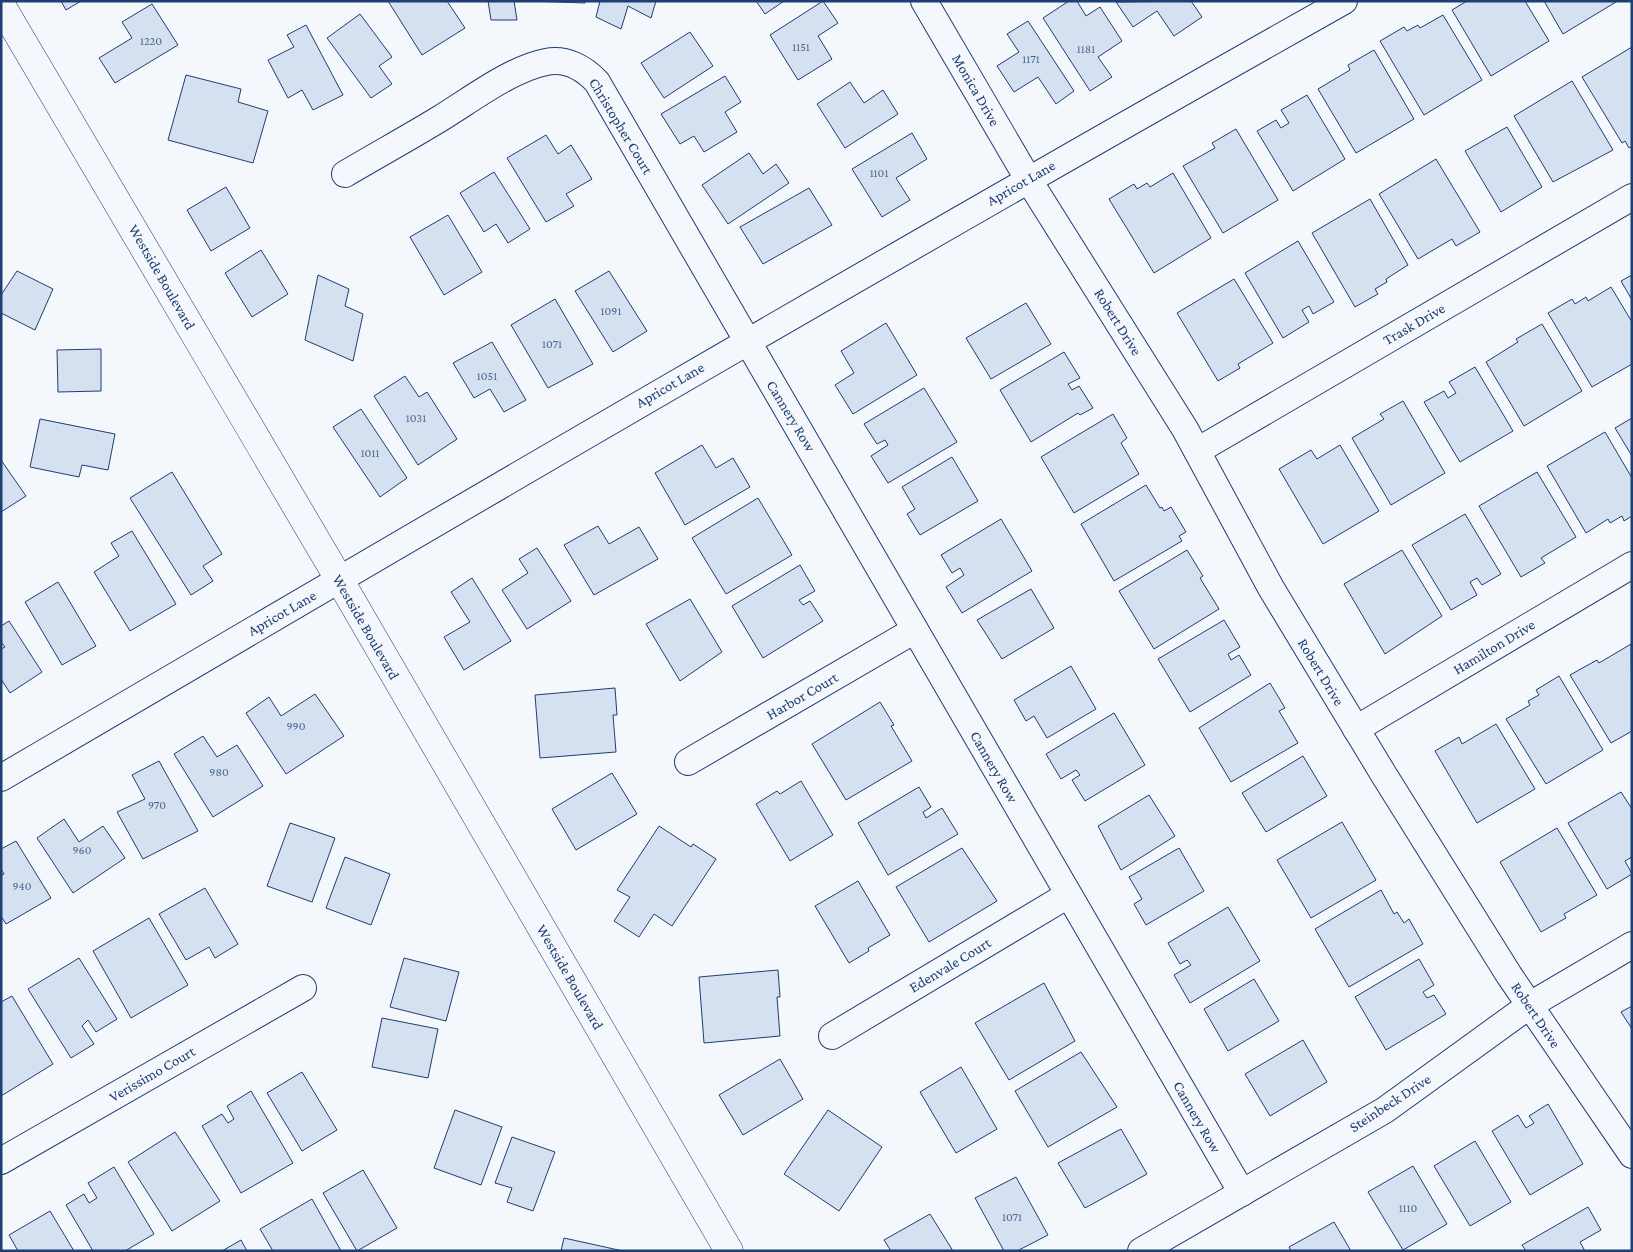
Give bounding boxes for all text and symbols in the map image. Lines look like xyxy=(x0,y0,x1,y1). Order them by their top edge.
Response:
house number: 1220 xyxy=(140,34,162,48)
house number: 1151 xyxy=(792,40,810,54)
house number: 1181 xyxy=(1077,42,1095,56)
street label: Monica Drive xyxy=(949,51,1003,129)
house number: 1171 xyxy=(1022,52,1040,66)
street label: Christopher Court xyxy=(585,75,657,178)
street label: Apricot Lane xyxy=(984,157,1059,210)
house number: 1101 xyxy=(870,166,888,180)
street label: Westside Boulevard xyxy=(125,222,199,332)
street label: Robert Drive xyxy=(1091,286,1145,359)
street label: Trask Drive xyxy=(1380,300,1448,348)
house number: 1091 xyxy=(601,304,621,318)
house number: 1071 xyxy=(542,337,562,351)
street label: Apricot Lane xyxy=(633,359,708,412)
house number: 1051 xyxy=(477,369,497,383)
street label: Cannery Row xyxy=(763,378,819,456)
house number: 1031 xyxy=(406,411,426,425)
house number: 1011 xyxy=(361,446,379,460)
street label: Westside Boulevard xyxy=(329,572,403,682)
street label: Apricot Lane xyxy=(245,587,320,640)
street label: Hamilton Drive xyxy=(1450,616,1538,678)
street label: Robert Drive xyxy=(1295,635,1348,709)
street label: Harbor Court xyxy=(763,669,841,723)
house number: 990 xyxy=(287,719,306,733)
street label: Cannery Row xyxy=(966,728,1021,807)
house number: 980 xyxy=(209,765,229,779)
house number: 970 xyxy=(148,798,166,812)
house number: 960 xyxy=(73,843,92,857)
house number: 940 xyxy=(13,879,32,893)
street label: Westside Boulevard xyxy=(533,922,607,1032)
street label: Edenvale Court xyxy=(906,934,995,996)
street label: Robert Drive xyxy=(1508,979,1564,1051)
street label: Verissimo Court xyxy=(106,1042,199,1105)
street label: Steinbeck Drive xyxy=(1346,1071,1434,1135)
street label: Cannery Row xyxy=(1169,1078,1224,1157)
house number: 1110 xyxy=(1399,1201,1418,1215)
house number: 1071 xyxy=(1002,1210,1022,1224)

